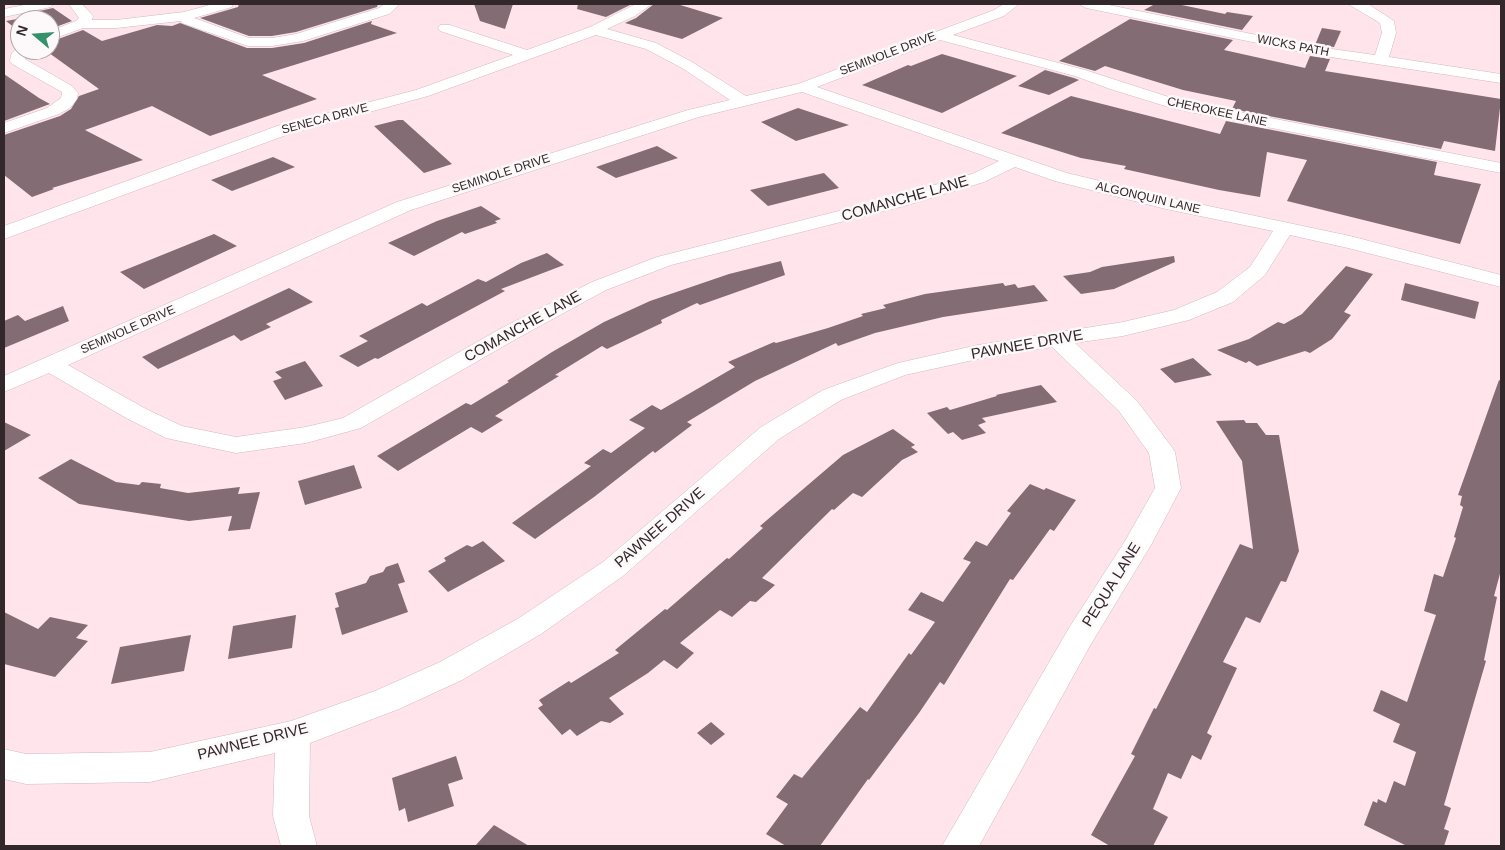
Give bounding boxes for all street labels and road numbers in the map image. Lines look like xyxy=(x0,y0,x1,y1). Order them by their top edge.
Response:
street label: SEMINOLE DRIVE xyxy=(838,29,938,79)
street label: WICKS PATH xyxy=(1256,32,1330,60)
street label: CHEROKEE LANE xyxy=(1166,94,1268,130)
street label: SENECA DRIVE xyxy=(280,100,370,138)
street label: SEMINOLE DRIVE xyxy=(450,151,552,197)
street label: COMANCHE LANE xyxy=(840,172,970,226)
street label: ALGONQUIN LANE xyxy=(1094,179,1202,217)
street label: COMANCHE LANE xyxy=(461,287,585,367)
street label: SEMINOLE DRIVE xyxy=(78,303,178,357)
street label: PAWNEE DRIVE xyxy=(970,326,1084,364)
street label: PAWNEE DRIVE xyxy=(611,484,709,572)
street label: PEQUA LANE xyxy=(1079,540,1145,630)
street label: PAWNEE DRIVE xyxy=(196,720,310,764)

